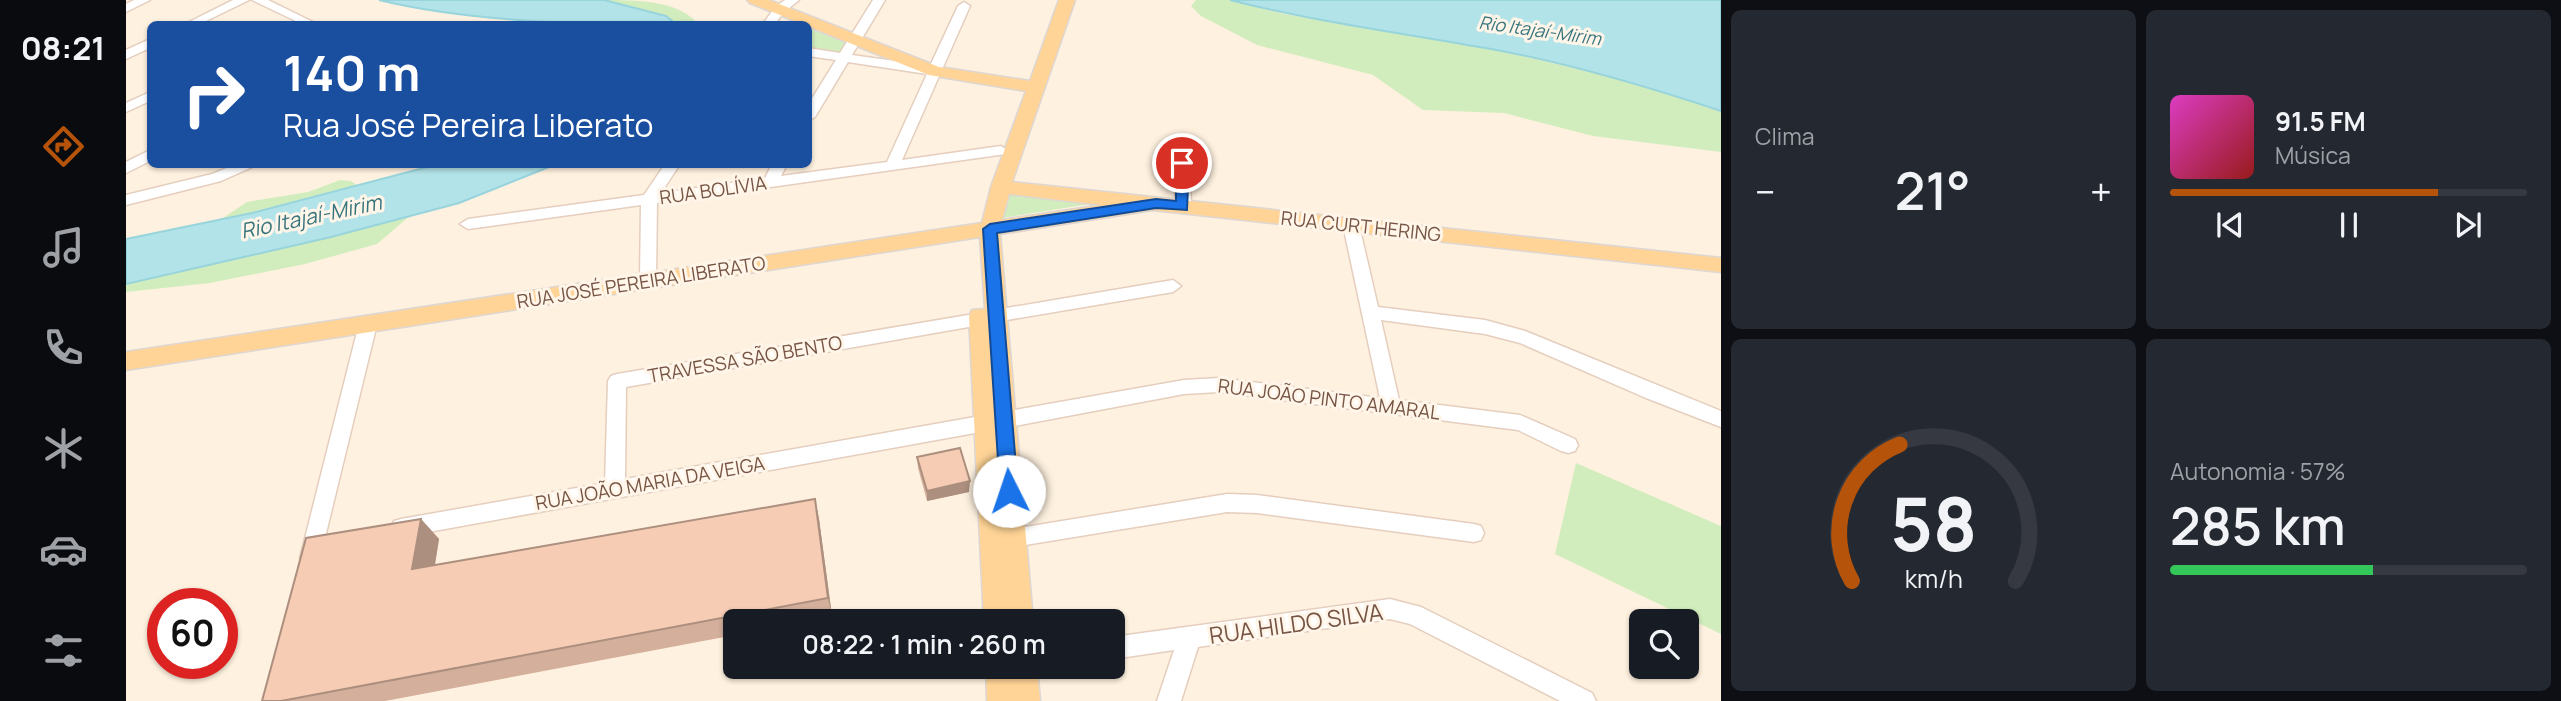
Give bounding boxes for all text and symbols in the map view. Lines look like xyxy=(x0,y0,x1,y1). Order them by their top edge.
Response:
water label: Rio Itajaí-Mirim xyxy=(1478,10,1604,51)
text: 08:21 xyxy=(21,26,105,70)
text: 140 m xyxy=(283,39,420,106)
icon: right xyxy=(168,49,259,140)
text: Rua José Pereira Liberato xyxy=(283,103,654,147)
text: 91.5 FM xyxy=(2275,103,2366,139)
text: Clima xyxy=(1755,120,1814,152)
icon: directions xyxy=(39,122,88,171)
pin xyxy=(1152,133,1212,193)
text: Música xyxy=(2275,139,2351,171)
icon: arrive xyxy=(1163,144,1201,182)
text: 21° xyxy=(1895,155,1971,226)
text: − xyxy=(1755,165,1776,217)
text: + xyxy=(2090,165,2112,217)
street label: RUA BOLÍVIA xyxy=(658,170,768,210)
water label: Rio Itajaí-Mirim xyxy=(238,187,385,245)
street label: RUA CURT HERING xyxy=(1280,205,1442,247)
icon: previous xyxy=(2211,206,2249,244)
icon: pause xyxy=(2330,206,2368,244)
icon: next xyxy=(2449,206,2487,244)
icon: music xyxy=(39,223,88,272)
street label: RUA JOSÉ PEREIRA LIBERATO xyxy=(515,249,767,315)
icon: phone xyxy=(39,323,88,372)
street label: TRAVESSA SÃO BENTO xyxy=(646,329,844,389)
street label: RUA JOÃO PINTO AMARAL xyxy=(1216,372,1442,426)
icon: climate xyxy=(39,424,88,473)
street label: RUA JOÃO MARIA DA VEIGA xyxy=(533,450,767,516)
position arrow xyxy=(972,454,1046,528)
text: Autonomia · 57% xyxy=(2170,455,2345,487)
text: 58 xyxy=(1890,473,1977,573)
text: 285 km xyxy=(2170,490,2346,561)
icon: car xyxy=(39,525,88,574)
text: km/h xyxy=(1904,561,1963,596)
speed limit sign: 60 xyxy=(147,588,238,679)
street label: RUA HILDO SILVA xyxy=(1207,595,1385,651)
map controls xyxy=(1629,609,1699,679)
button: search xyxy=(1629,609,1699,679)
icon: filters xyxy=(39,626,88,675)
text: 08:22 · 1 min · 260 m xyxy=(802,626,1046,662)

